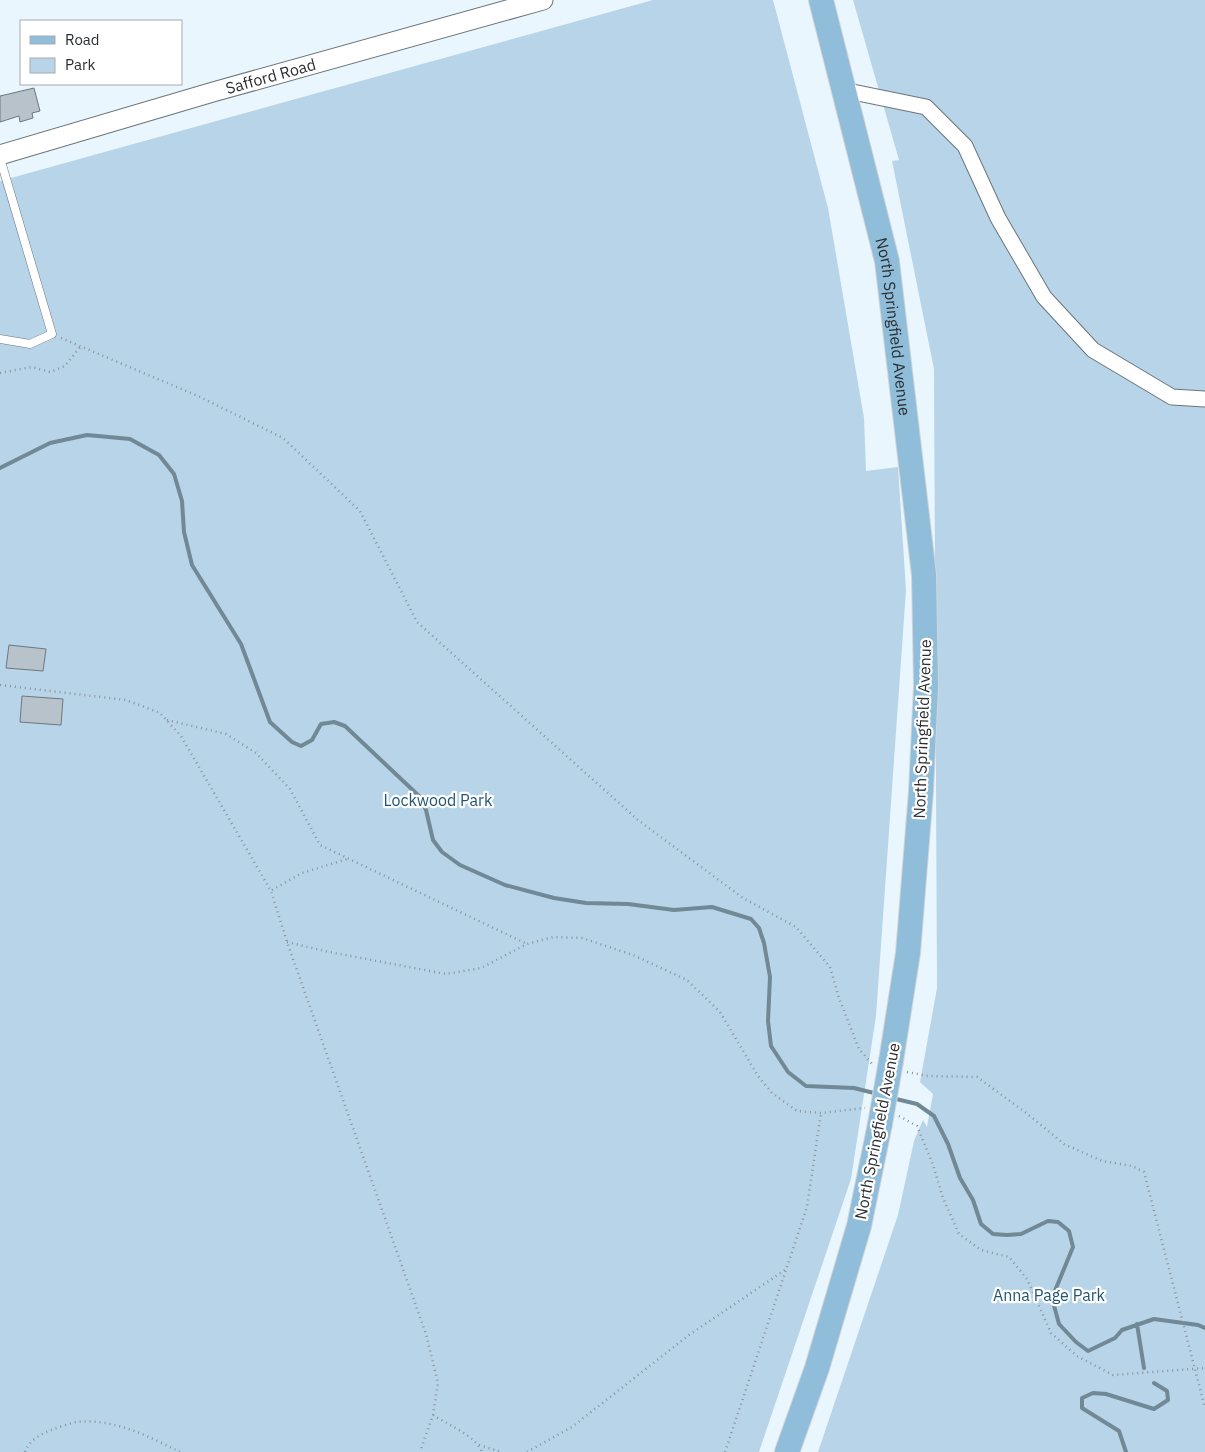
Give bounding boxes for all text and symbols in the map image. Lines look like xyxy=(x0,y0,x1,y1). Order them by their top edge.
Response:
legend xyxy=(20,20,182,85)
text: Road xyxy=(65,30,100,49)
street label: Safford Road xyxy=(223,54,318,98)
text: Park xyxy=(65,55,95,74)
street label: North Springfield Avenue xyxy=(871,235,915,417)
street label: North Springfield Avenue xyxy=(909,639,935,819)
park label: Lockwood Park xyxy=(384,790,493,810)
street label: North Springfield Avenue xyxy=(850,1041,904,1221)
park label: Anna Page Park xyxy=(993,1285,1106,1305)

